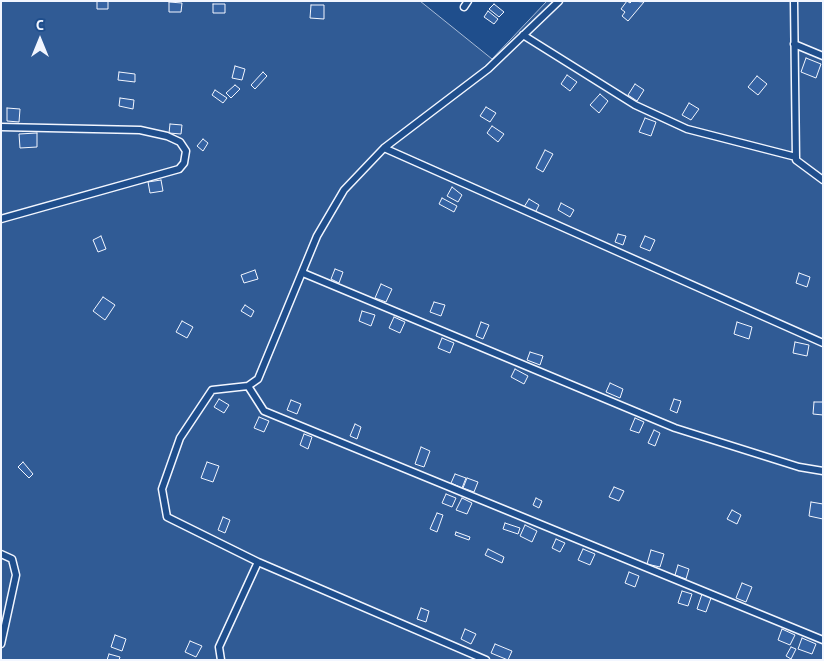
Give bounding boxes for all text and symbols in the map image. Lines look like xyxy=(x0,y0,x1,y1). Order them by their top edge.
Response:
north arrow xyxy=(15,15,65,65)
text: С xyxy=(36,16,44,34)

